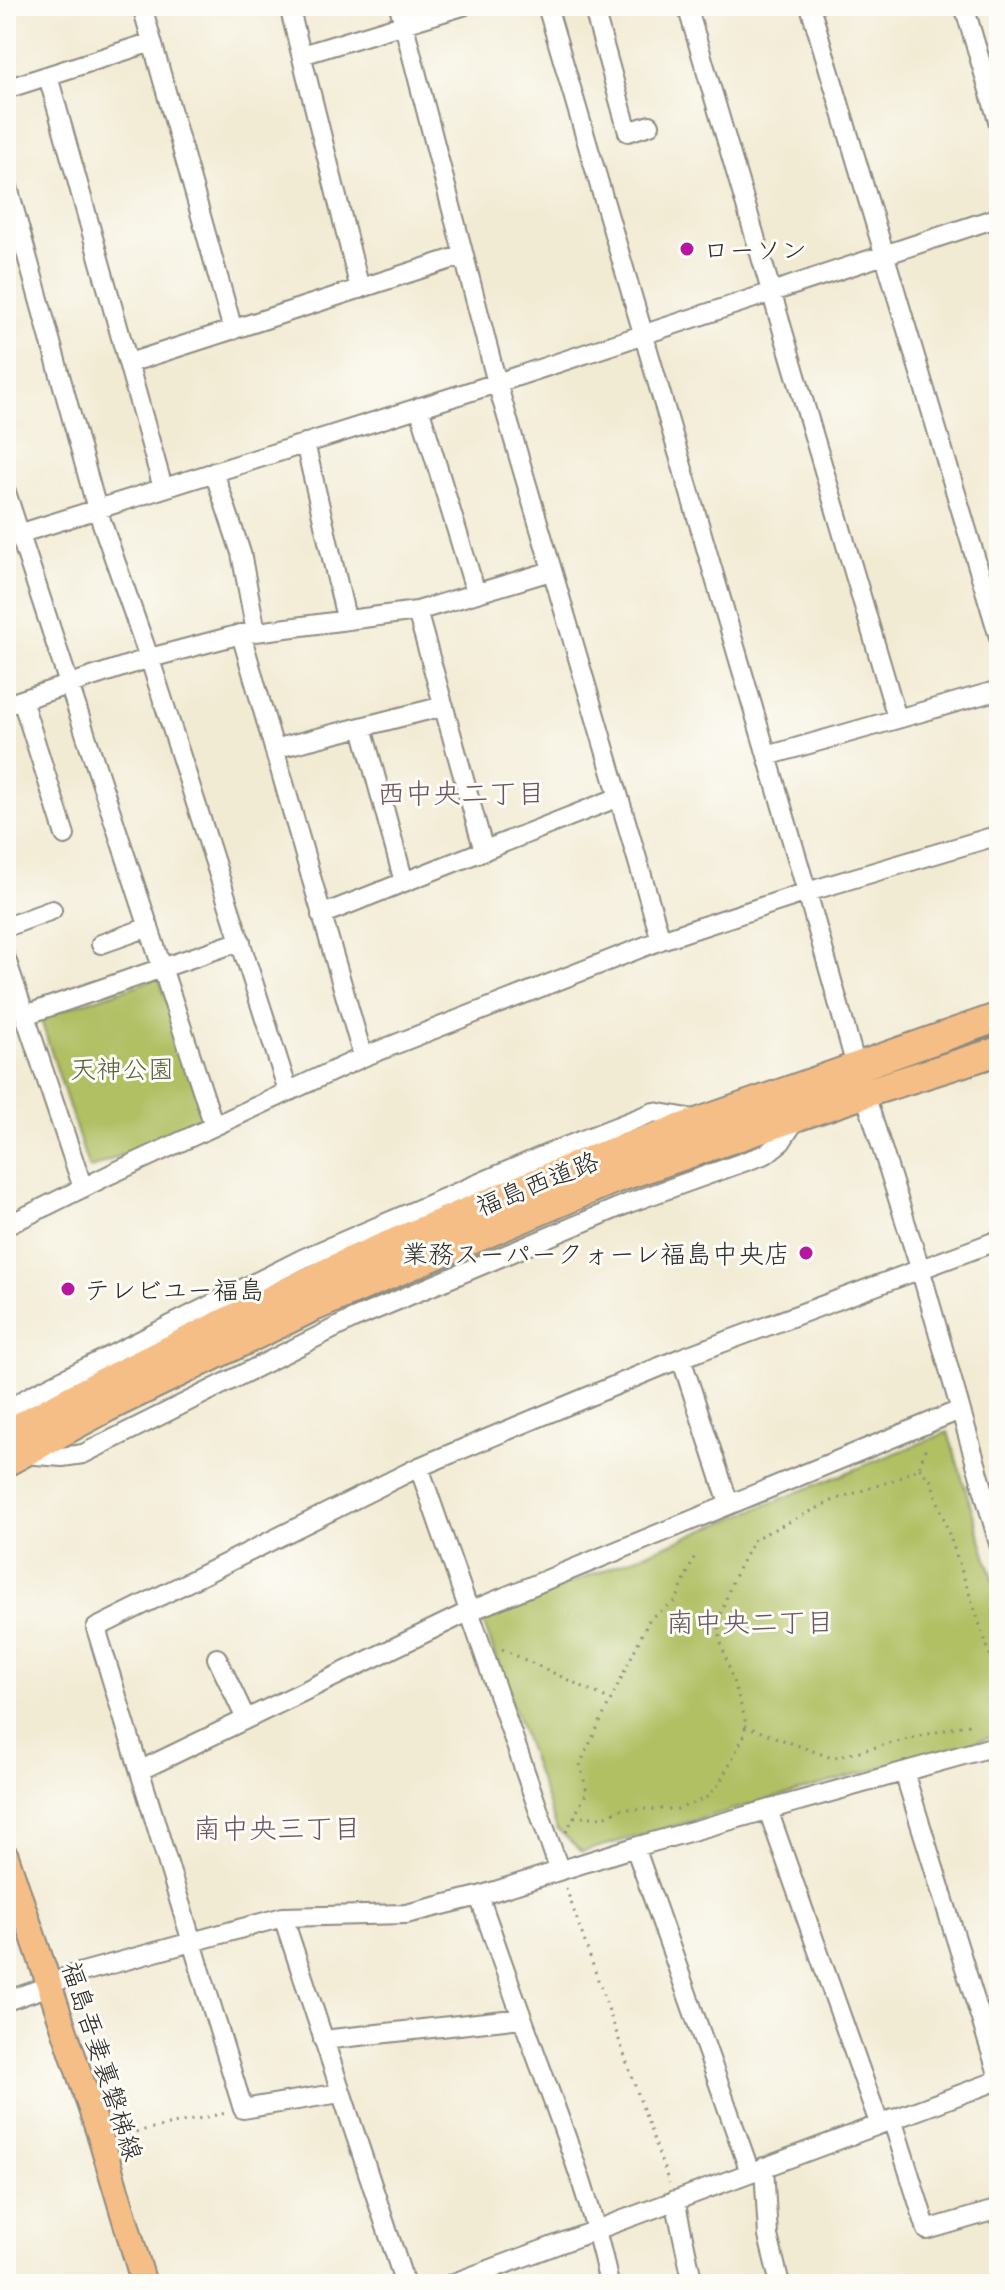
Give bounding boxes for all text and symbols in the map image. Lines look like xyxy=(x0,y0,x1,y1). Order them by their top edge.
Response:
place label: ローソン xyxy=(703,232,807,267)
marker: ローソン xyxy=(678,240,696,258)
district label: 西中央二丁目 xyxy=(377,774,545,812)
park label: 天神公園 xyxy=(70,1051,174,1086)
street label: 福島西道路 xyxy=(470,1142,604,1224)
place label: 業務スーパークォーレ福島中央店 xyxy=(402,1236,790,1271)
marker: 業務スーパークォーレ福島中央店 xyxy=(797,1244,815,1262)
place label: テレビユー福島 xyxy=(84,1272,265,1307)
marker: テレビユー福島 xyxy=(59,1280,77,1298)
district label: 南中央二丁目 xyxy=(666,1603,834,1641)
district label: 南中央三丁目 xyxy=(193,1809,361,1847)
street label: 福島吾妻裏磐梯線 xyxy=(54,1957,152,2165)

